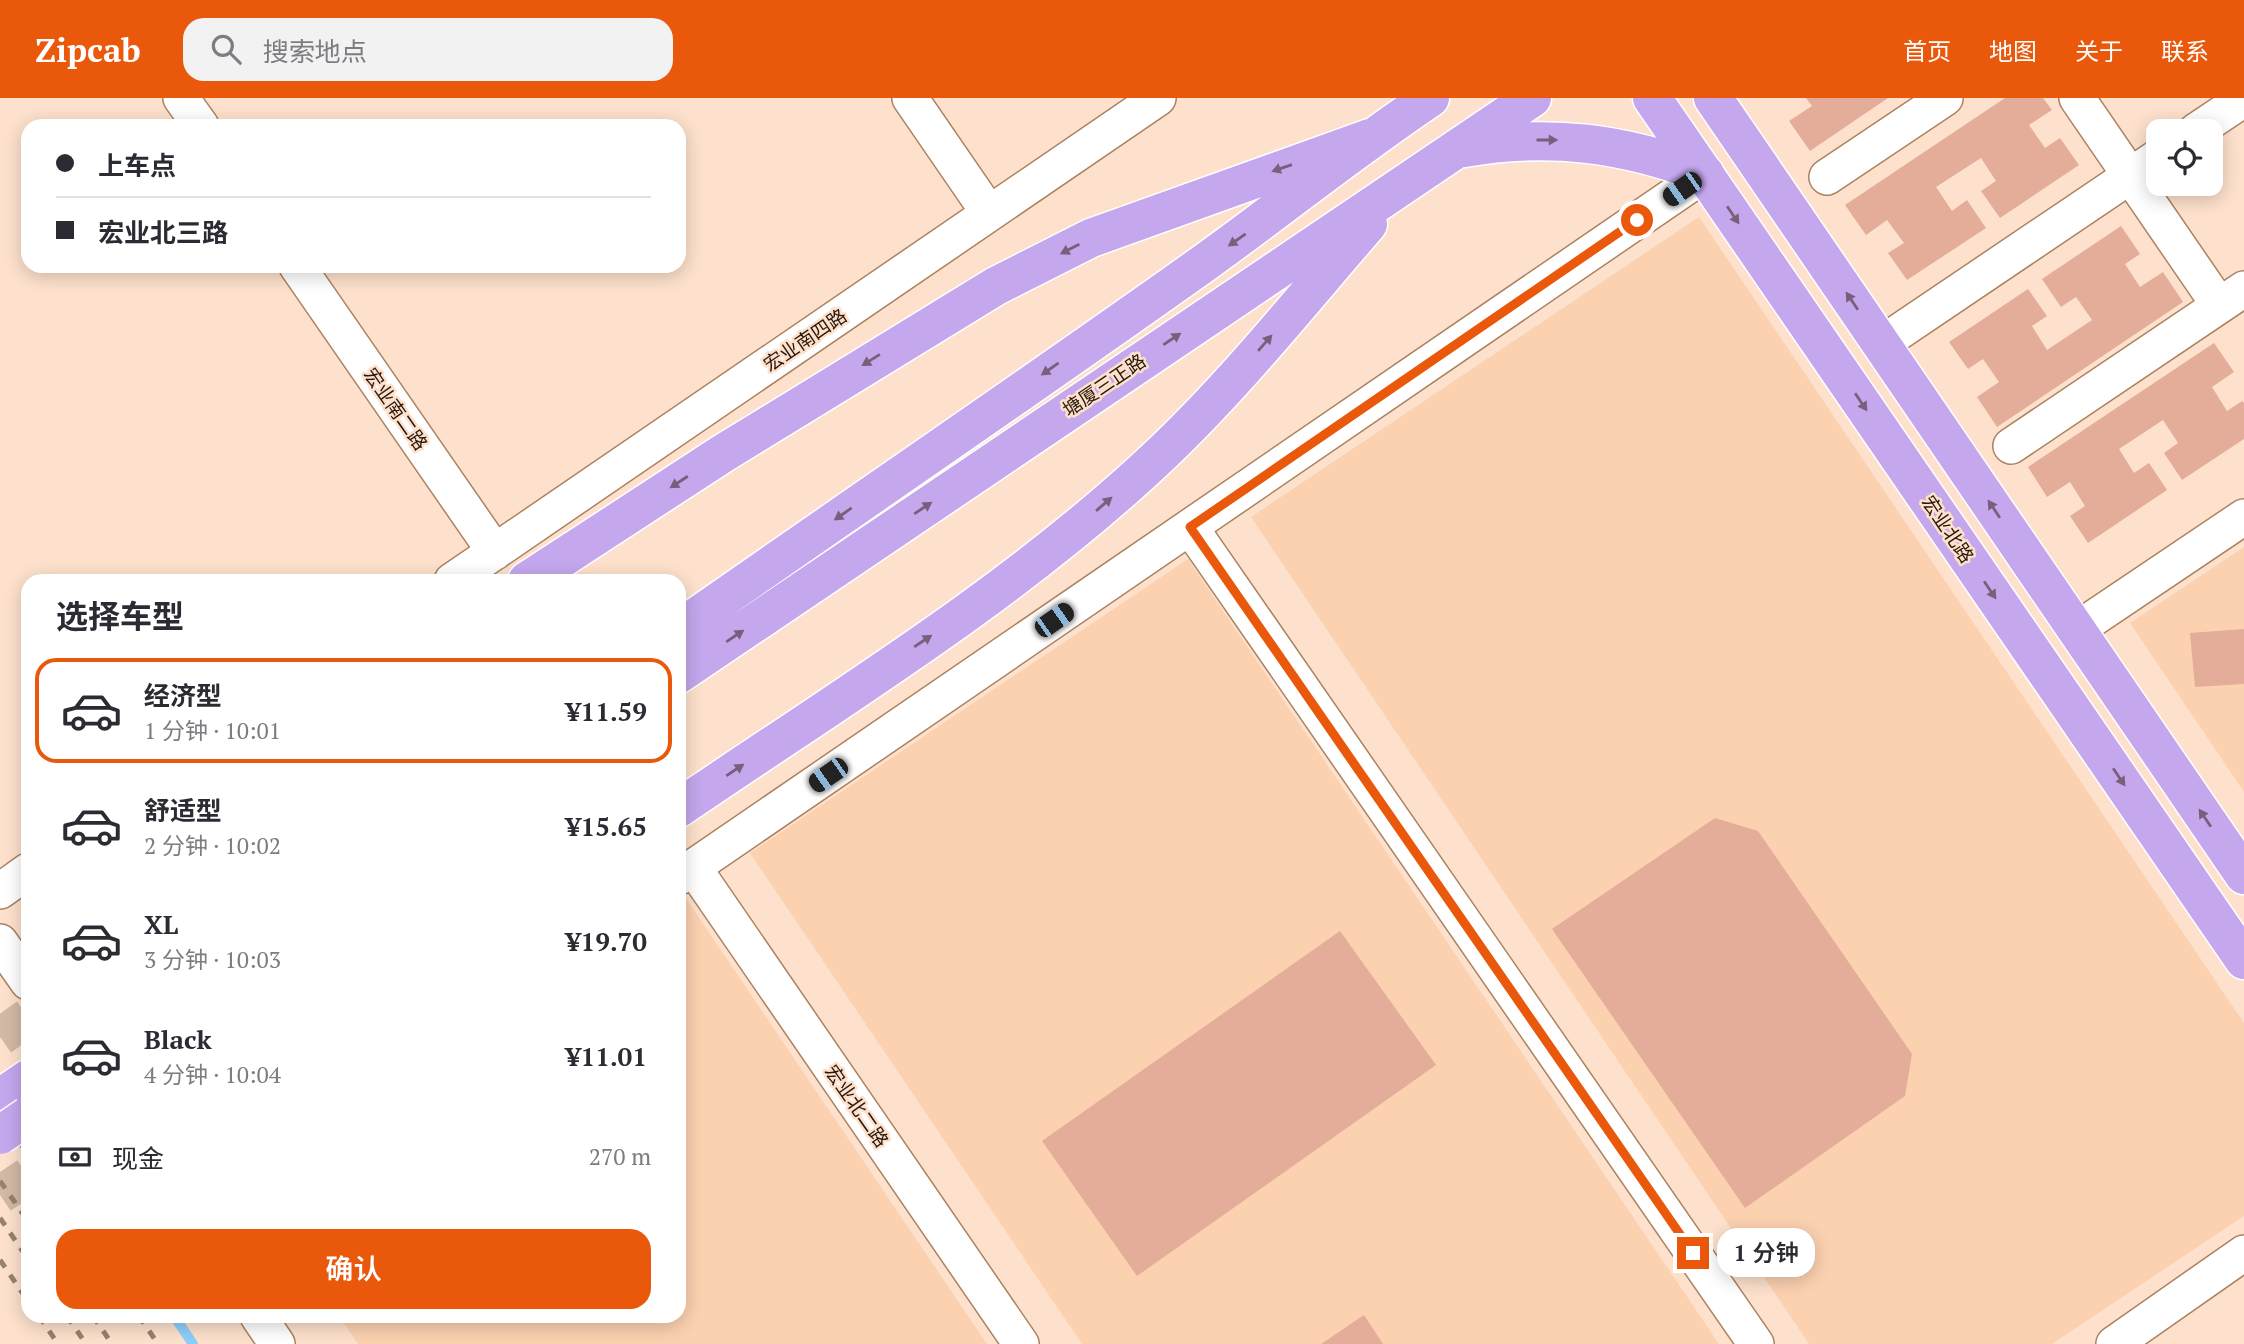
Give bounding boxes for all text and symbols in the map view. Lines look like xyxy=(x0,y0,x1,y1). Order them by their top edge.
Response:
search box xyxy=(183,18,673,81)
text: Zipcab xyxy=(35,28,141,71)
icon: search xyxy=(207,30,245,68)
text: 搜索地点 xyxy=(263,34,367,68)
text: 首页 xyxy=(1903,35,1951,67)
text: 地图 xyxy=(1989,35,2037,67)
text: 关于 xyxy=(2075,35,2123,67)
text: 联系 xyxy=(2161,35,2209,67)
map controls xyxy=(2146,119,2223,196)
button: locate xyxy=(2146,119,2223,196)
one-way arrow xyxy=(1537,134,1559,146)
text: 上车点 xyxy=(98,148,176,182)
one-way arrow xyxy=(1272,163,1293,174)
car xyxy=(1659,168,1706,210)
route start xyxy=(1621,204,1653,236)
one-way arrow xyxy=(1726,206,1740,224)
text: 宏业北三路 xyxy=(98,215,228,249)
one-way arrow xyxy=(1228,233,1246,247)
one-way arrow xyxy=(1060,244,1080,255)
one-way arrow xyxy=(1845,292,1859,310)
street label: 宏业南四路 xyxy=(758,303,851,377)
one-way arrow xyxy=(1163,333,1182,346)
one-way arrow xyxy=(1257,334,1273,352)
street label: 塘厦三正路 xyxy=(1057,348,1150,422)
one-way arrow xyxy=(862,354,881,367)
one-way arrow xyxy=(1041,362,1059,376)
street label: 宏业南二路 xyxy=(359,363,434,455)
one-way arrow xyxy=(1854,393,1868,411)
one-way arrow xyxy=(670,475,689,488)
street label: 宏业北路 xyxy=(1917,490,1980,567)
one-way arrow xyxy=(1096,497,1113,512)
one-way arrow xyxy=(1987,500,2001,518)
one-way arrow xyxy=(914,502,933,515)
one-way arrow xyxy=(834,507,852,521)
one-way arrow xyxy=(1983,581,1997,599)
text: 选择车型 xyxy=(56,595,184,637)
car xyxy=(1031,599,1078,641)
one-way arrow xyxy=(726,630,745,643)
one-way arrow xyxy=(914,635,933,648)
text: 经济型 xyxy=(144,678,222,712)
icon: car xyxy=(60,679,123,742)
text: ¥11.59 xyxy=(566,694,647,728)
text: 1 分钟 · 10:01 xyxy=(144,715,281,746)
car xyxy=(805,754,852,796)
one-way arrow xyxy=(726,763,745,776)
one-way arrow xyxy=(2112,768,2126,786)
text: 舒适型 xyxy=(144,793,222,827)
icon: car xyxy=(60,794,123,857)
text: ¥15.65 xyxy=(566,809,647,843)
one-way arrow xyxy=(2198,809,2212,827)
text: 2 分钟 · 10:02 xyxy=(144,830,281,861)
text: XL xyxy=(144,907,178,941)
icon: car xyxy=(60,909,123,972)
text: ¥19.70 xyxy=(566,924,647,958)
text: 3 分钟 · 10:03 xyxy=(144,944,281,975)
text: Black xyxy=(144,1022,212,1056)
icon: car xyxy=(60,1024,123,1087)
text: ¥11.01 xyxy=(566,1039,647,1073)
text: 4 分钟 · 10:04 xyxy=(144,1059,281,1090)
street label: 宏业北二路 xyxy=(820,1060,895,1152)
icon: cash xyxy=(56,1138,94,1176)
text: 现金 xyxy=(112,1141,164,1175)
text: 270 m xyxy=(589,1141,651,1172)
callout: 1 分钟 xyxy=(1718,1228,1816,1278)
button: 确认 xyxy=(56,1229,651,1309)
route end xyxy=(1677,1237,1709,1269)
text: 1 分钟 xyxy=(1733,1237,1799,1268)

